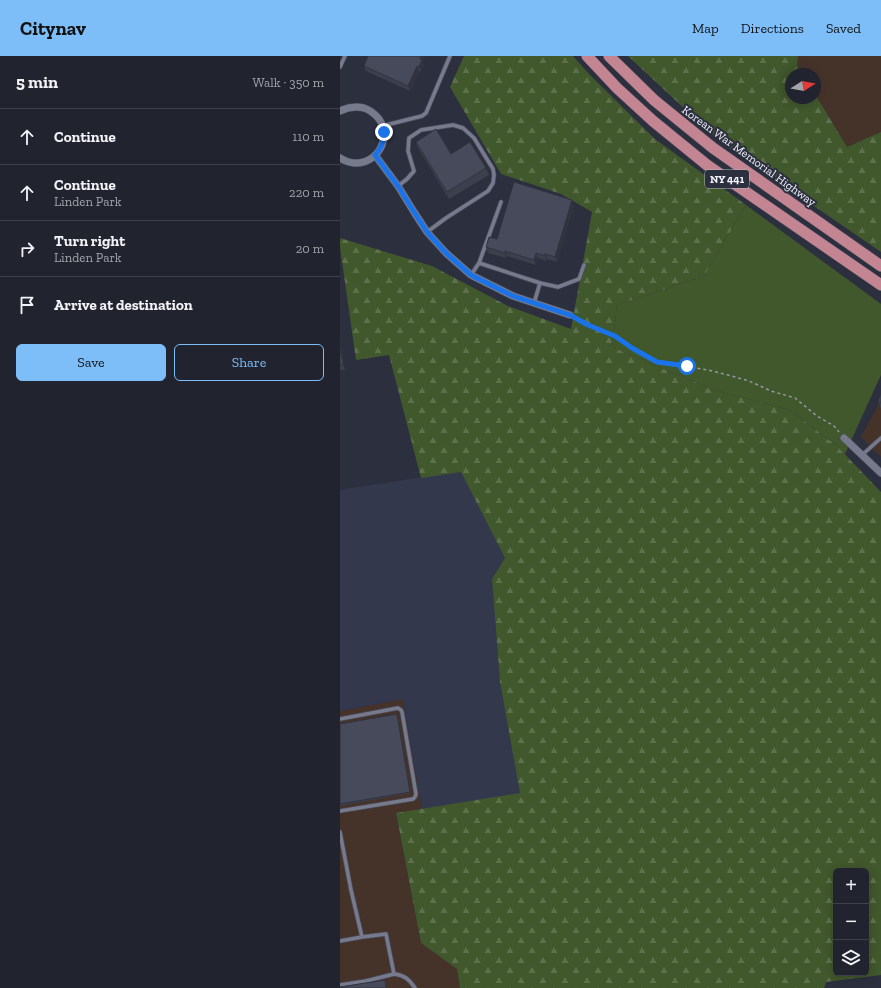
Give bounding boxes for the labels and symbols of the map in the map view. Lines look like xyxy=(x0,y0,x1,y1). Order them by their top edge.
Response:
north arrow xyxy=(785,68,821,104)
street label: Korean War Memorial Highway xyxy=(679,103,819,210)
route end xyxy=(375,123,393,141)
road number: NY 441 xyxy=(705,170,749,188)
route start xyxy=(678,357,696,375)

